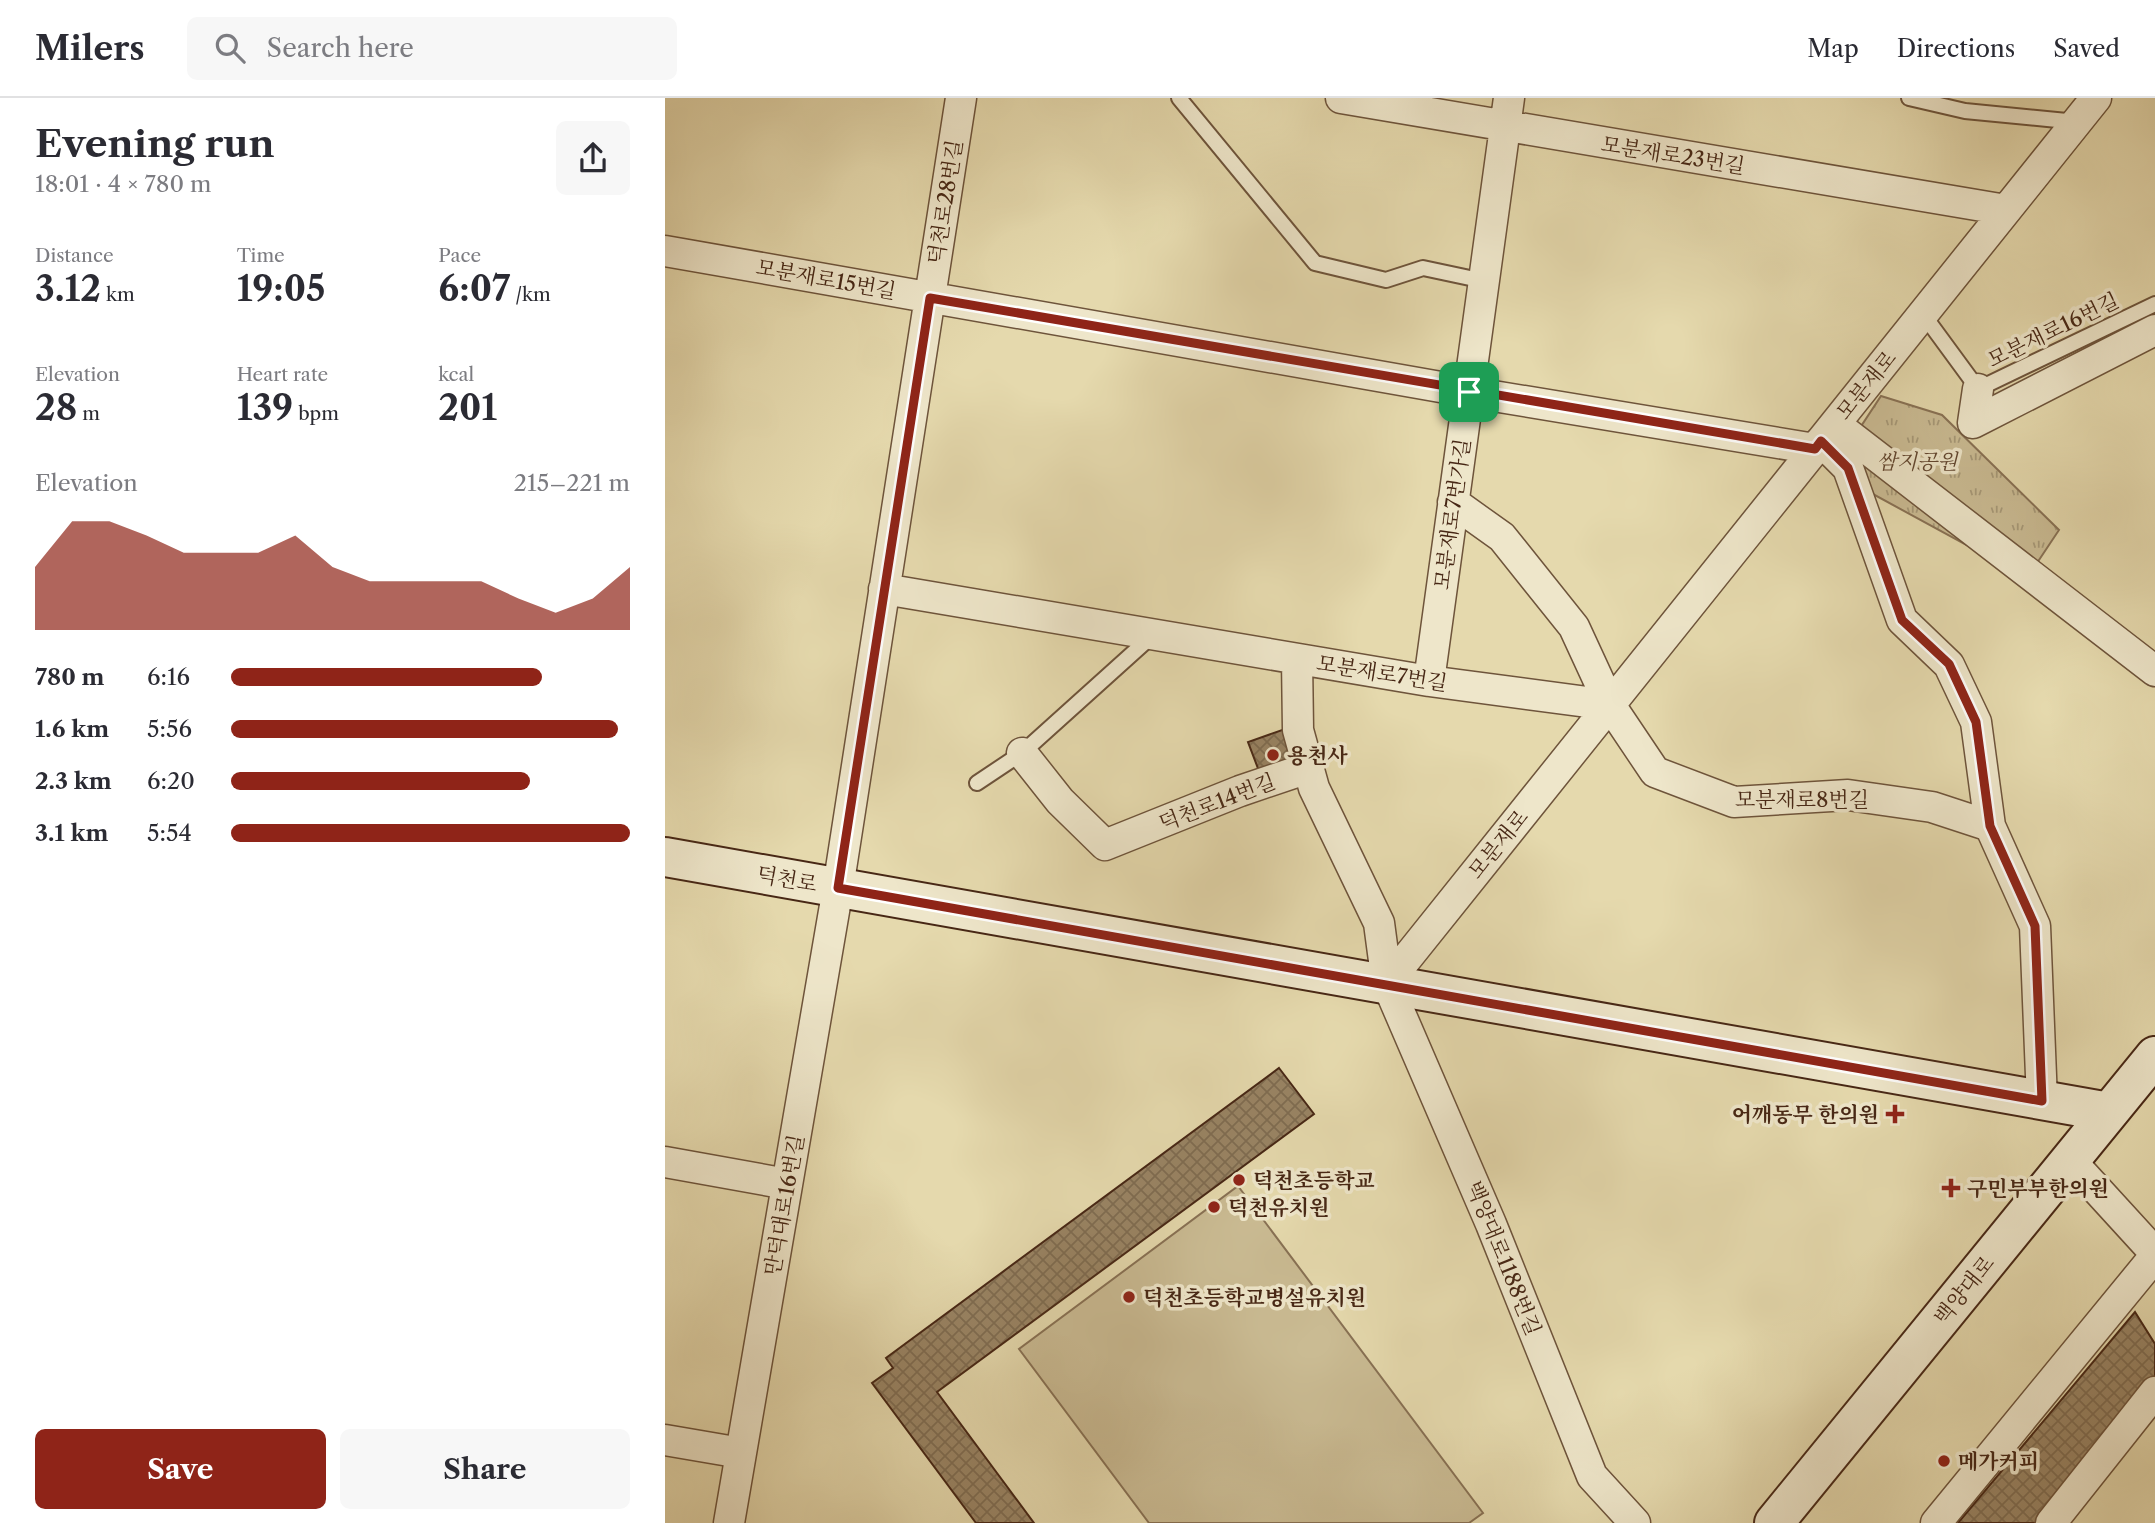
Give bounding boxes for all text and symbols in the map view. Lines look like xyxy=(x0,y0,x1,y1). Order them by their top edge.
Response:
search box xyxy=(187,17,677,80)
text: Milers xyxy=(35,28,145,69)
icon: search xyxy=(211,29,249,67)
text: Search here xyxy=(267,32,414,64)
text: Map xyxy=(1807,34,1859,63)
text: Directions xyxy=(1897,34,2015,63)
text: Saved xyxy=(2053,34,2120,63)
text: Evening run xyxy=(35,120,275,167)
button: share xyxy=(556,121,630,195)
street label: 모분재로23번길 xyxy=(1599,131,1747,179)
street label: 덕천로28번길 xyxy=(923,138,967,266)
text: 18:01 · 4 × 780 m xyxy=(35,170,212,198)
text: Distance xyxy=(35,244,114,267)
text: Time xyxy=(237,244,285,267)
text: Pace xyxy=(438,244,481,267)
street label: 모분재로15번길 xyxy=(754,254,898,304)
text: 3.12 xyxy=(35,267,101,310)
text: 19:05 xyxy=(237,267,325,310)
text: 6:07 xyxy=(438,267,510,310)
text: km xyxy=(101,283,135,306)
text: /km xyxy=(510,283,551,306)
street label: 모분재로16번길 xyxy=(1983,287,2123,373)
street label: 모분재로 xyxy=(1831,346,1901,424)
pin xyxy=(1439,362,1499,422)
text: Elevation xyxy=(35,363,120,386)
text: Heart rate xyxy=(237,363,328,386)
text: kcal xyxy=(438,363,474,386)
icon: arrive xyxy=(1450,373,1488,411)
text: 28 xyxy=(35,386,77,429)
text: 139 xyxy=(237,386,293,429)
text: 201 xyxy=(438,386,497,429)
text: m xyxy=(77,402,100,425)
text: bpm xyxy=(293,402,339,425)
street label: 모분재로7번가길 xyxy=(1429,437,1475,591)
park label: 쌈지공원 xyxy=(1876,449,1959,474)
text: Elevation xyxy=(35,469,138,497)
text: 215–221 m xyxy=(514,469,630,497)
street label: 모분재로7번길 xyxy=(1315,650,1449,696)
text: 780 m xyxy=(35,663,105,691)
text: 6:16 xyxy=(147,663,190,691)
text: 1.6 km xyxy=(35,715,109,743)
text: 5:56 xyxy=(147,715,192,743)
place label: 용천사 xyxy=(1287,743,1349,768)
marker: 용천사 xyxy=(1265,747,1281,763)
text: 2.3 km xyxy=(35,767,112,795)
text: 6:20 xyxy=(147,767,195,795)
street label: 덕천로14번길 xyxy=(1155,768,1279,836)
street label: 모분재로8번길 xyxy=(1735,787,1869,812)
street label: 모분재로 xyxy=(1463,805,1533,883)
text: 3.1 km xyxy=(35,819,109,847)
text: 5:54 xyxy=(147,819,192,847)
street label: 덕천로 xyxy=(755,861,819,897)
place label: 어깨동무 한의원 xyxy=(1732,1102,1879,1127)
marker: 어깨동무 한의원 xyxy=(1885,1104,1905,1124)
street label: 만덕대로16번길 xyxy=(759,1132,809,1278)
place label: 덕천초등학교 xyxy=(1253,1168,1375,1193)
marker: 덕천초등학교 xyxy=(1231,1172,1247,1188)
place label: 구민부부한의원 xyxy=(1967,1176,2109,1201)
street label: 백양대로1188번길 xyxy=(1462,1177,1546,1339)
marker: 구민부부한의원 xyxy=(1941,1178,1961,1198)
place label: 덕천유치원 xyxy=(1228,1195,1329,1220)
marker: 덕천유치원 xyxy=(1206,1199,1222,1215)
street label: 백양대로 xyxy=(1929,1251,1999,1329)
place label: 덕천초등학교병설유치원 xyxy=(1143,1285,1366,1310)
marker: 덕천초등학교병설유치원 xyxy=(1121,1289,1137,1305)
button: Save xyxy=(35,1429,326,1509)
button: Share xyxy=(340,1429,630,1509)
place label: 메가커피 xyxy=(1958,1449,2039,1474)
marker: 메가커피 xyxy=(1936,1453,1952,1469)

